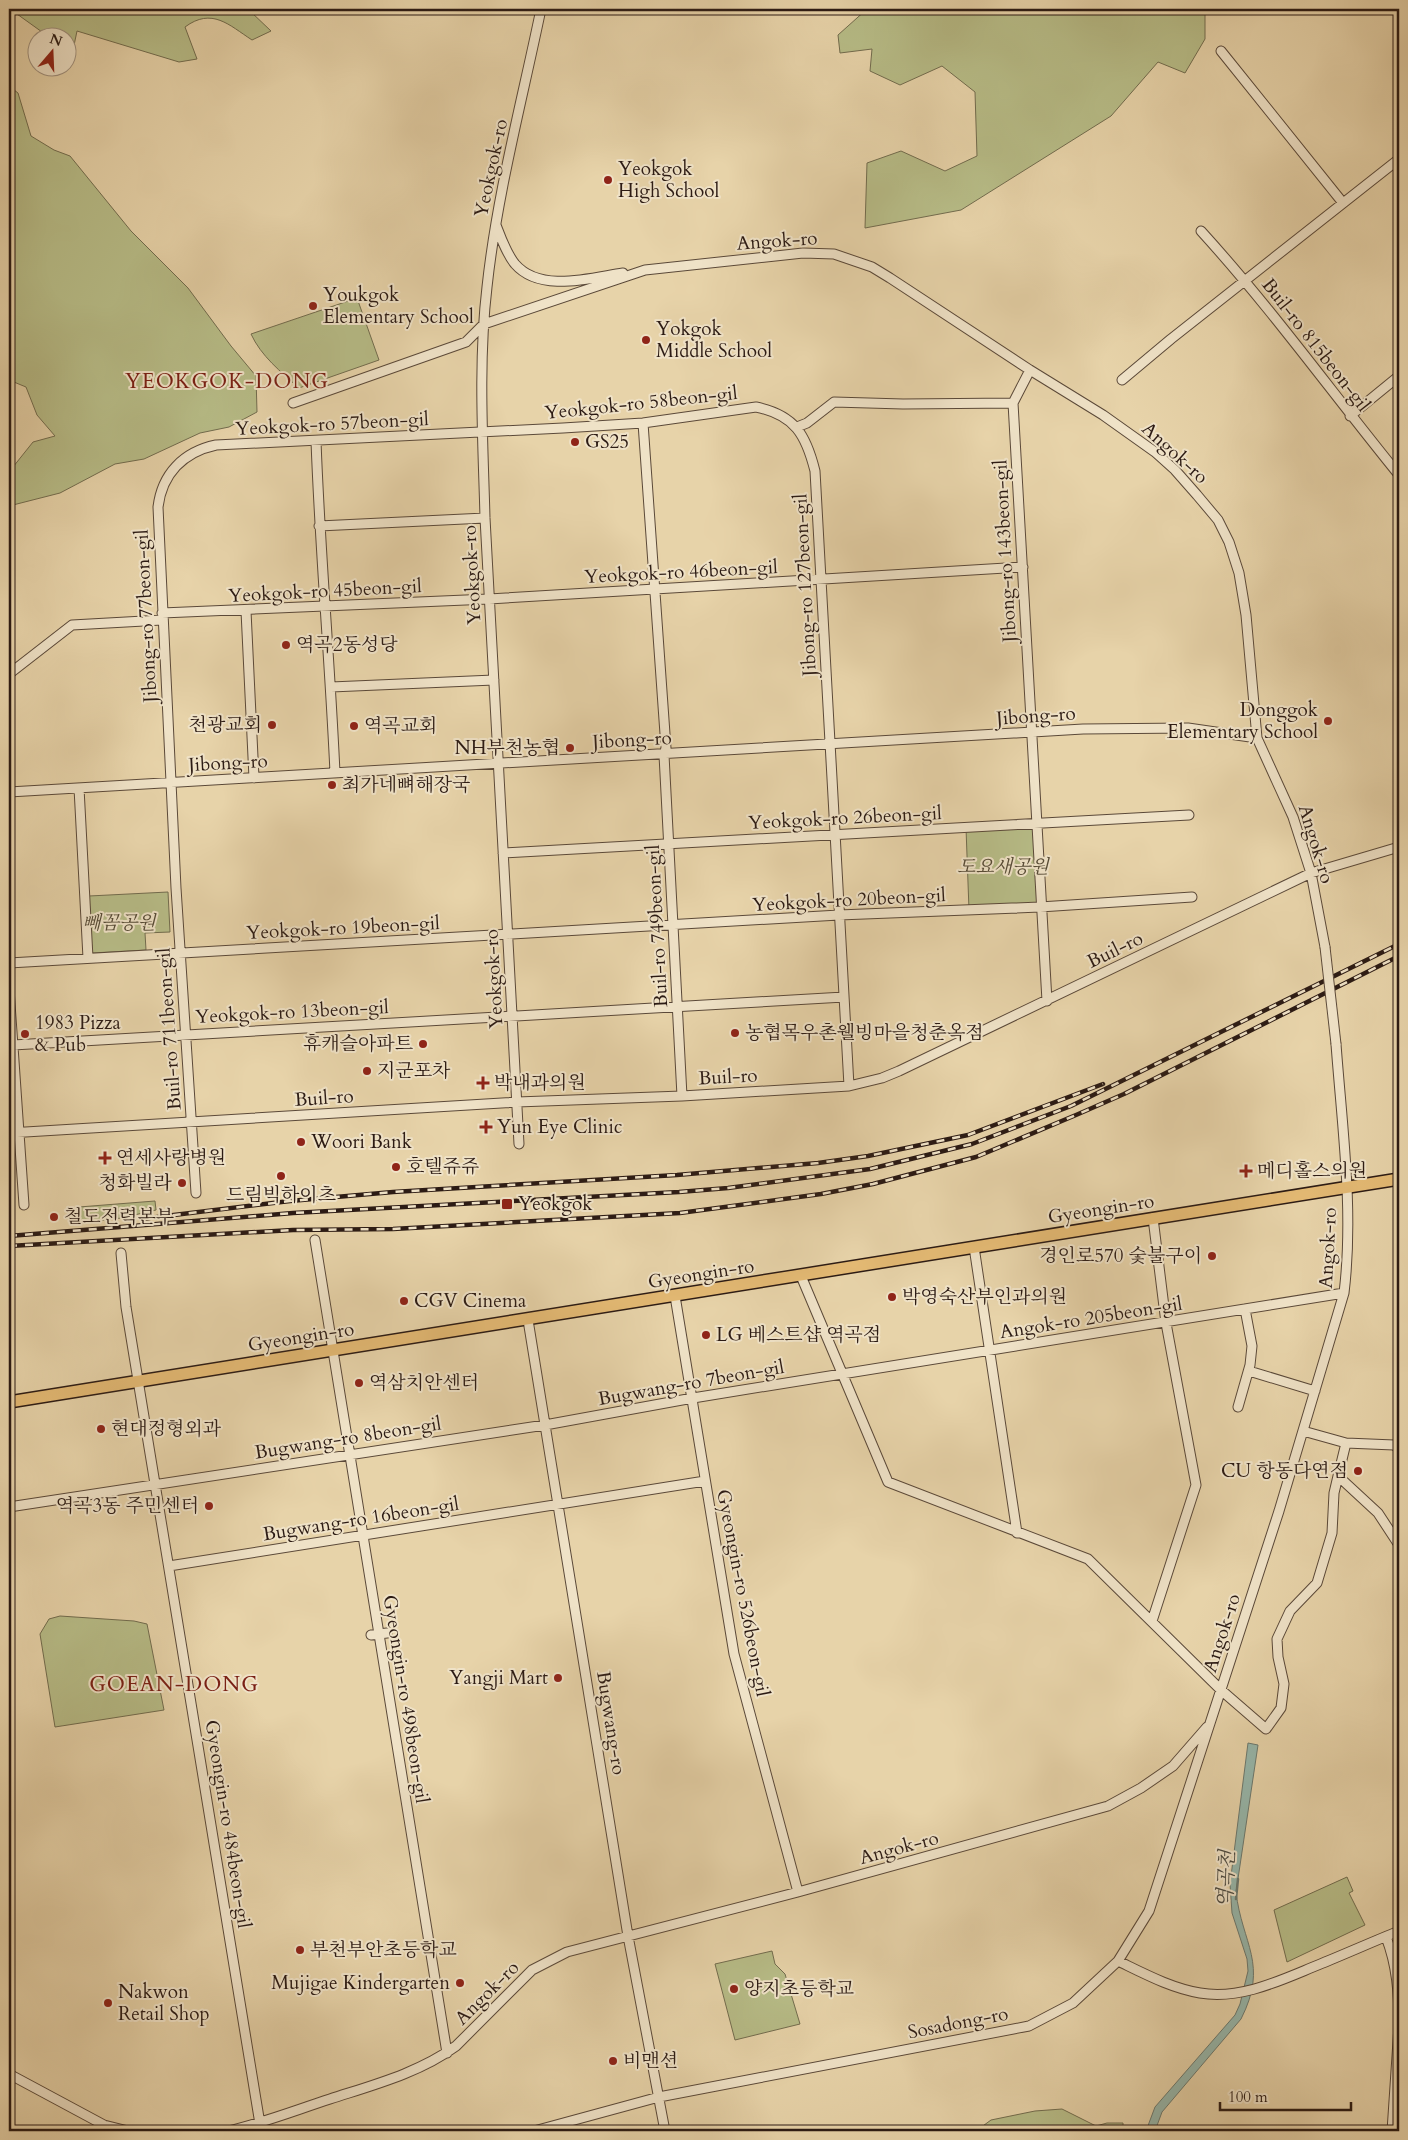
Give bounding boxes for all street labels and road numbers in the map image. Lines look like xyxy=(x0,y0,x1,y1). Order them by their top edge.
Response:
street label: Yeokgok-ro xyxy=(468,116,514,220)
street label: Angok-ro xyxy=(736,225,818,257)
street label: Buil-ro 815beon-gil xyxy=(1256,273,1376,417)
street label: Yeokgok-ro 58beon-gil xyxy=(543,380,739,426)
street label: Yeokgok-ro 57beon-gil xyxy=(235,406,430,442)
street label: Angok-ro xyxy=(1136,416,1214,490)
street label: Jibong-ro 143beon-gil xyxy=(987,459,1023,646)
street label: Jibong-ro 127beon-gil xyxy=(787,493,823,680)
street label: Yeokgok-ro xyxy=(456,524,488,626)
street label: Jibong-ro 77beon-gil xyxy=(128,529,164,706)
street label: Yeokgok-ro 46beon-gil xyxy=(584,554,779,590)
street label: Yeokgok-ro 45beon-gil xyxy=(228,573,423,609)
street label: Jibong-ro xyxy=(993,700,1076,732)
street label: Jibong-ro xyxy=(589,725,672,755)
street label: Jibong-ro xyxy=(185,748,268,778)
street label: Yeokgok-ro 26beon-gil xyxy=(748,800,943,836)
street label: Angok-ro xyxy=(1292,801,1340,887)
street label: Buil-ro 749beon-gil xyxy=(640,844,674,1008)
street label: Yeokgok-ro 20beon-gil xyxy=(752,882,947,918)
street label: Yeokgok-ro 19beon-gil xyxy=(246,910,441,946)
street label: Buil-ro xyxy=(1083,925,1147,975)
street label: Yeokgok-ro xyxy=(478,928,510,1030)
street label: Buil-ro 711beon-gil xyxy=(150,947,188,1111)
street label: Yeokgok-ro 13beon-gil xyxy=(195,994,390,1030)
street label: Buil-ro xyxy=(698,1062,758,1092)
street label: Buil-ro xyxy=(294,1083,354,1113)
street label: Gyeongin-ro xyxy=(1046,1188,1156,1230)
street label: Angok-ro xyxy=(1313,1207,1343,1289)
street label: Gyeongin-ro xyxy=(646,1253,756,1295)
street label: Angok-ro 205beon-gil xyxy=(998,1291,1184,1345)
street label: Gyeongin-ro xyxy=(246,1316,356,1358)
street label: Bugwang-ro 7beon-gil xyxy=(596,1354,786,1412)
street label: Bugwang-ro 8beon-gil xyxy=(253,1410,443,1466)
street label: Gyeongin-ro 526beon-gil xyxy=(710,1487,776,1699)
street label: Bugwang-ro 16beon-gil xyxy=(261,1491,461,1547)
street label: Angok-ro xyxy=(1197,1590,1247,1676)
street label: Gyeongin-ro 498beon-gil xyxy=(377,1593,435,1805)
street label: Bugwang-ro xyxy=(590,1669,632,1777)
street label: Gyeongin-ro 484beon-gil xyxy=(199,1718,257,1930)
street label: Angok-ro xyxy=(856,1825,942,1871)
street label: Angok-ro xyxy=(449,1955,525,2031)
street label: Sosadong-ro xyxy=(906,2001,1010,2045)

